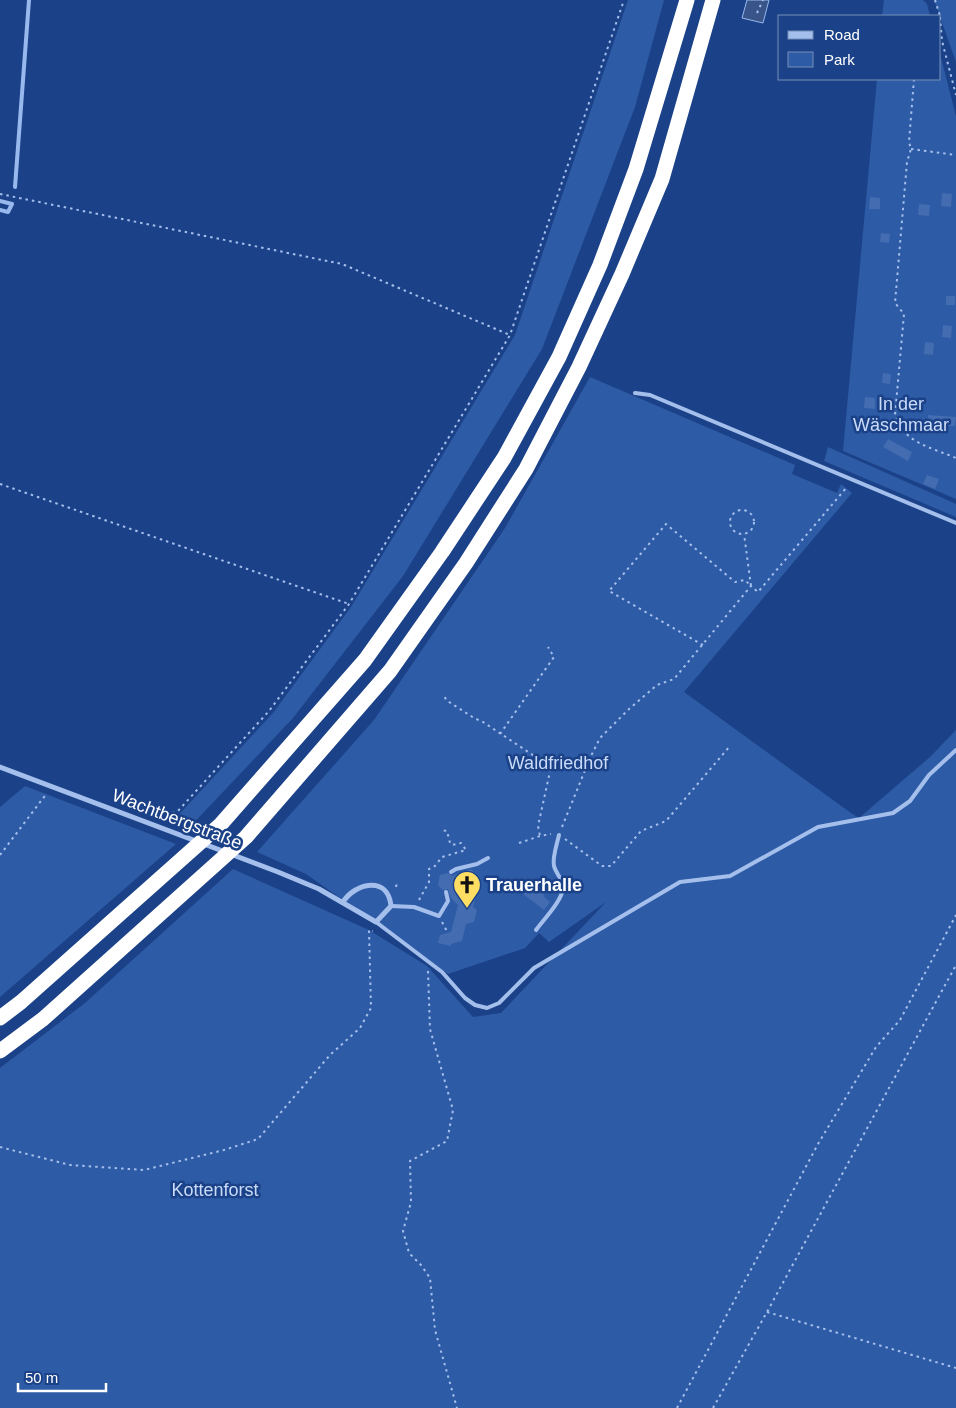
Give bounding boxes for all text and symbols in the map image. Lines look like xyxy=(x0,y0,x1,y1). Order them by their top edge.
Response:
legend xyxy=(778,15,941,80)
text: Road xyxy=(824,26,860,43)
text: Park xyxy=(824,51,855,68)
park label: In der Wäschmaar xyxy=(853,394,949,435)
park label: Waldfriedhof xyxy=(508,753,609,773)
street label: Wachtbergstraße xyxy=(109,785,245,853)
church icon: Trauerhalle xyxy=(452,870,482,909)
place label: Trauerhalle xyxy=(486,875,582,895)
park label: Kottenforst xyxy=(171,1180,259,1200)
scale bar xyxy=(18,1360,105,1392)
text: 50 m xyxy=(25,1369,58,1386)

